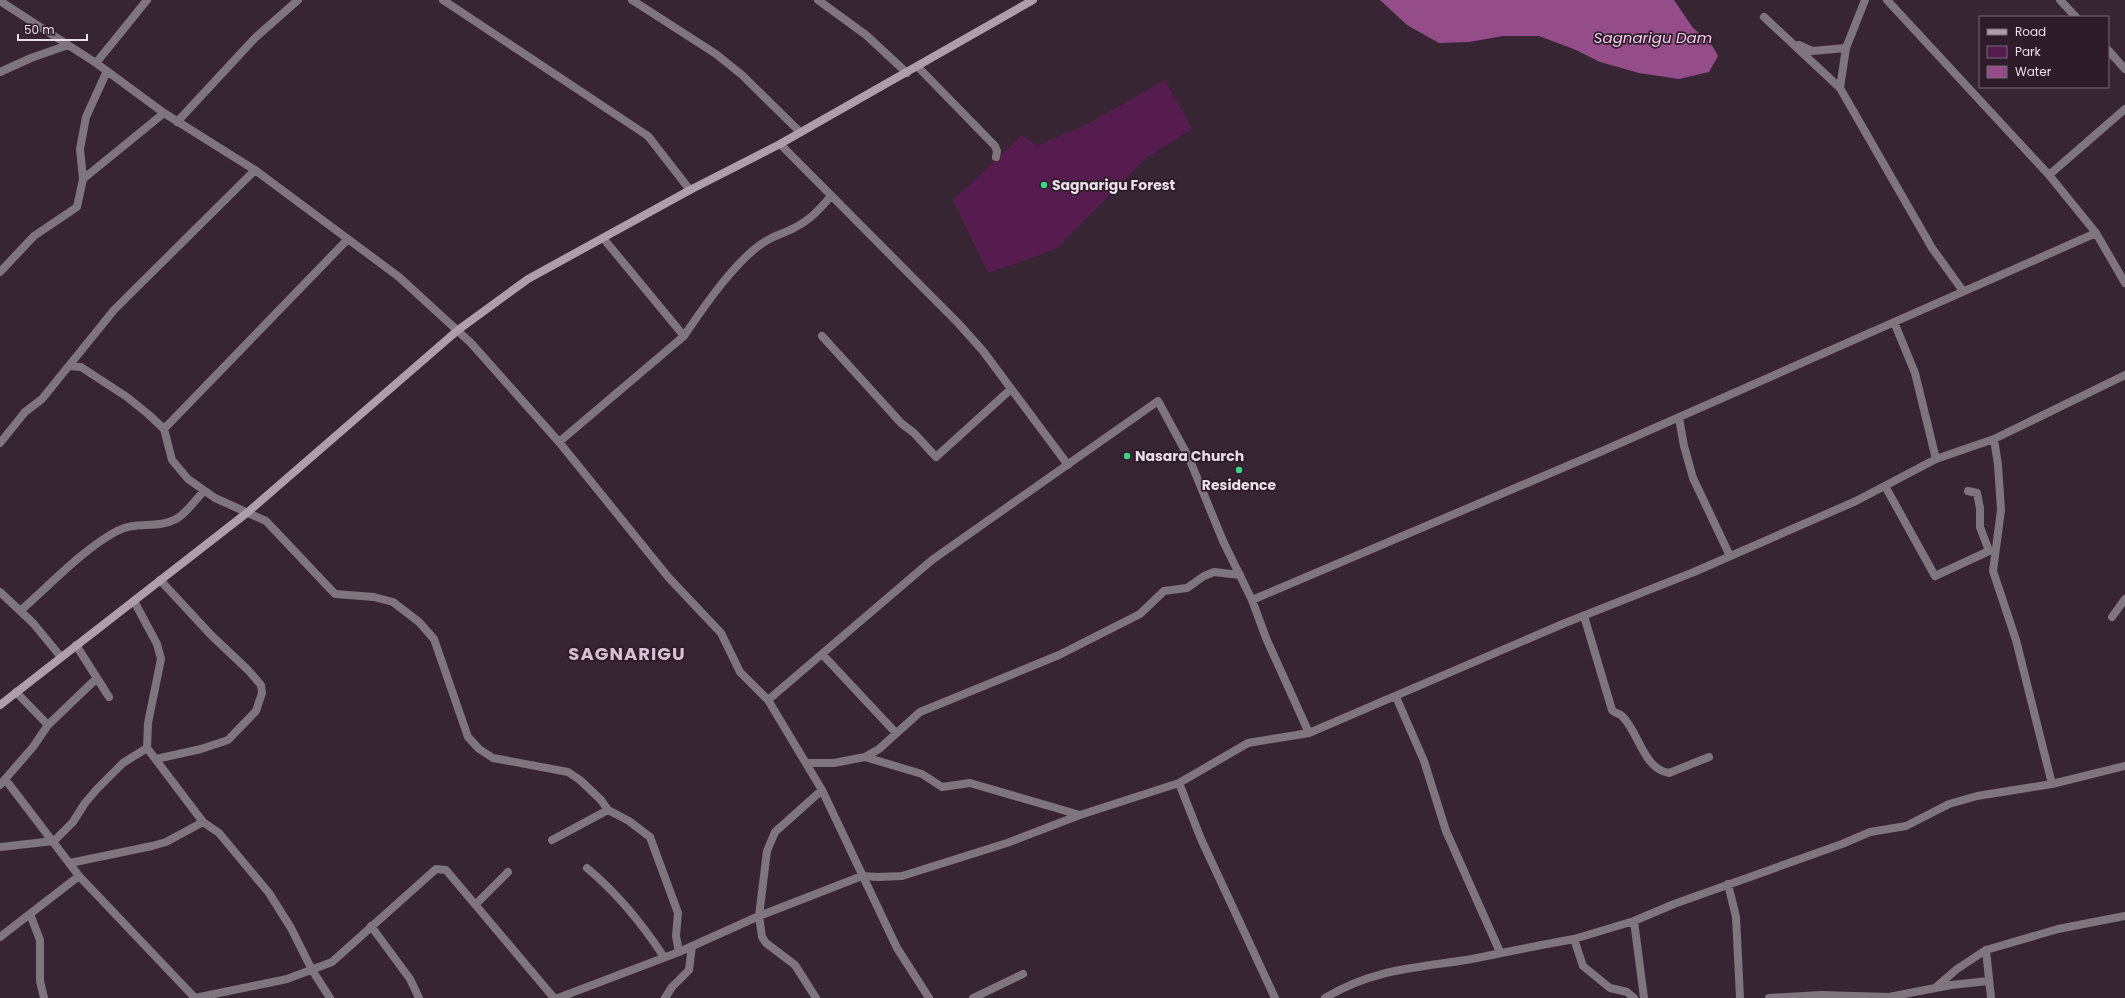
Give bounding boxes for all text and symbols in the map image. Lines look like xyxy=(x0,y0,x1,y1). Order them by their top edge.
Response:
scale bar xyxy=(18,16,87,42)
legend xyxy=(1979,16,2109,88)
text: 50 m xyxy=(24,21,55,38)
text: Road xyxy=(2015,23,2046,40)
water label: Sagnarigu Dam xyxy=(1594,27,1712,48)
text: Park xyxy=(2015,43,2042,60)
text: Water xyxy=(2015,63,2052,80)
place label: Sagnarigu Forest xyxy=(1052,175,1176,195)
marker: Sagnarigu Forest xyxy=(1039,180,1049,190)
place label: Nasara Church xyxy=(1135,446,1244,466)
marker: Nasara Church xyxy=(1122,451,1132,461)
marker: Residence xyxy=(1234,465,1244,475)
place label: Residence xyxy=(1202,475,1277,495)
district label: SAGNARIGU xyxy=(568,641,686,666)

